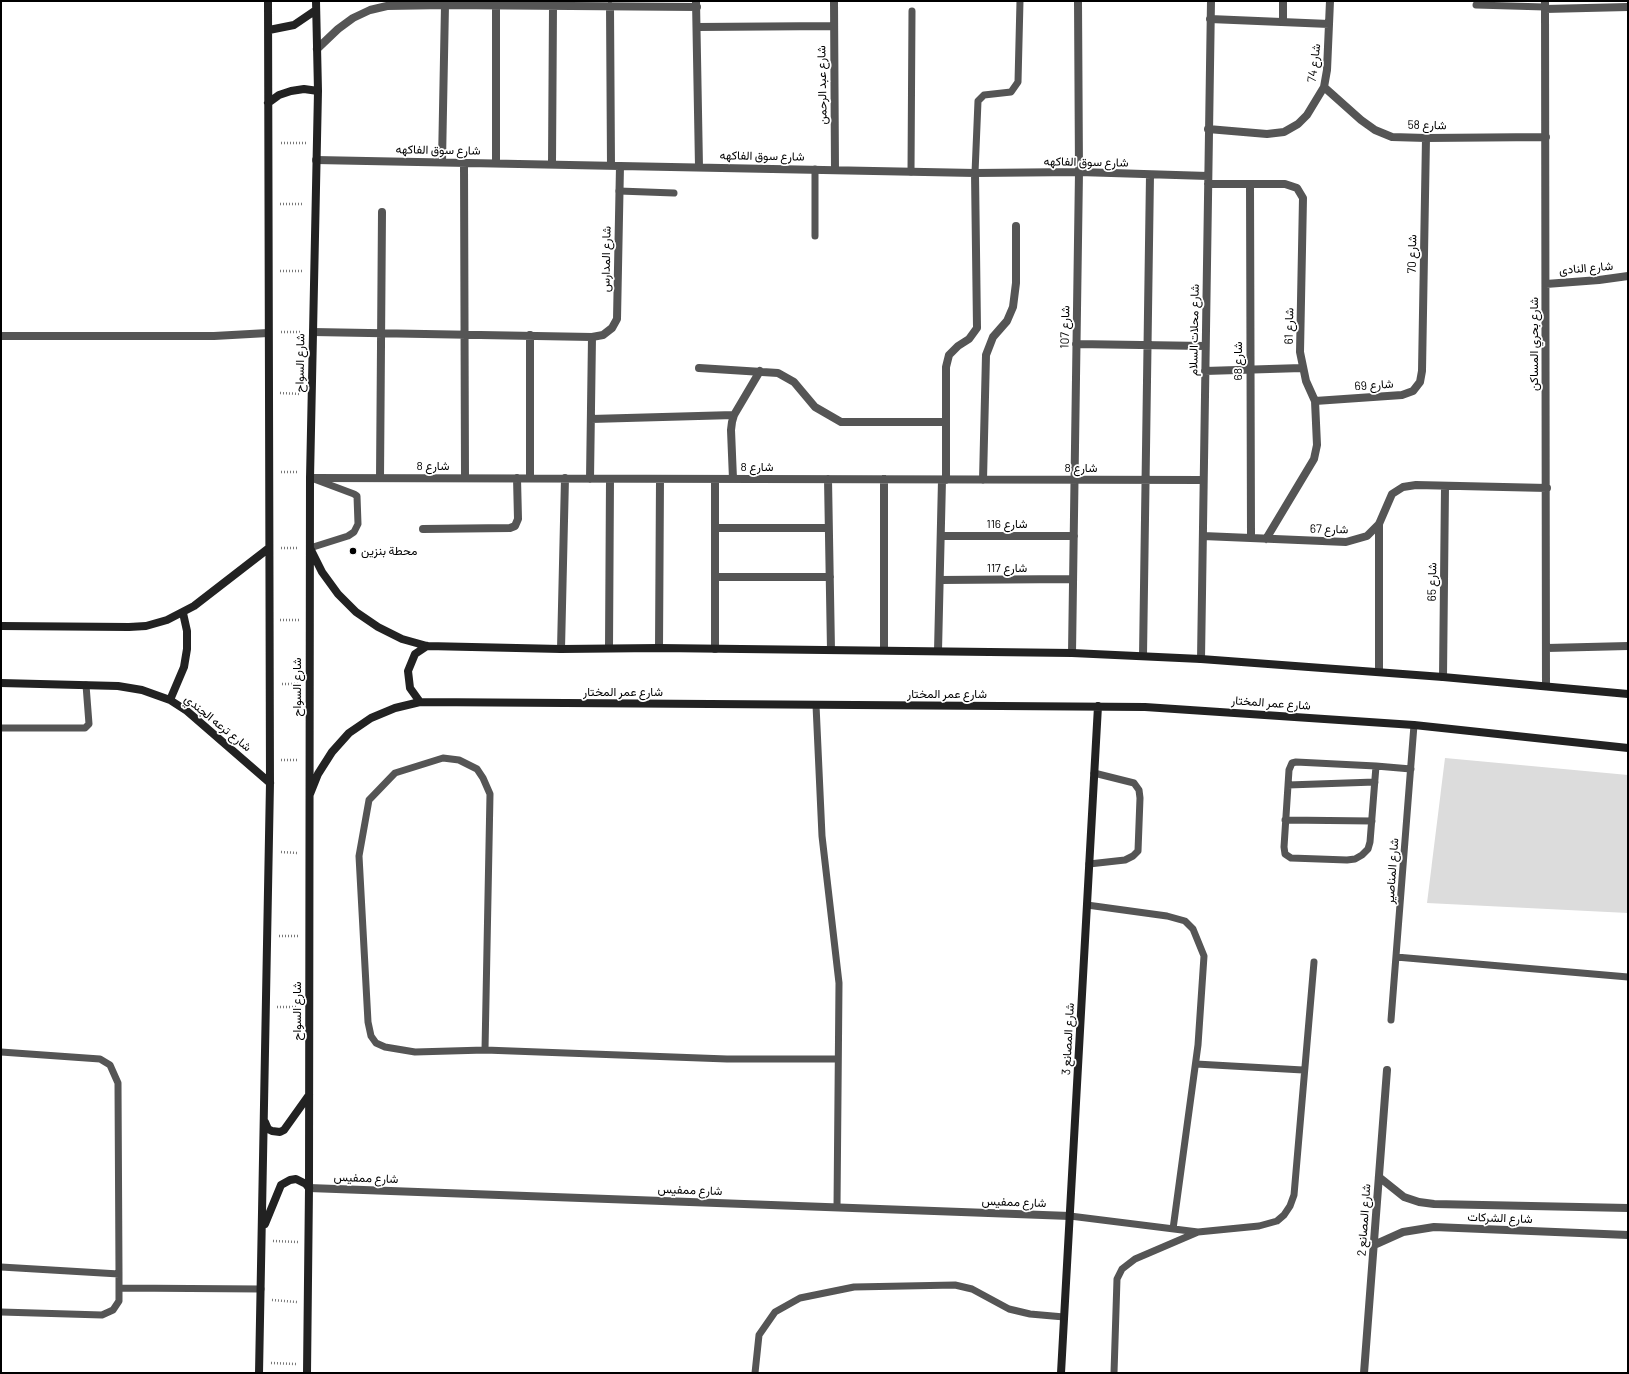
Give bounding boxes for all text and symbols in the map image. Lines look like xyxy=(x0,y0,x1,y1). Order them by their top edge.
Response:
street label: شارع 74 xyxy=(1304,43,1324,83)
street label: شارع عبد الرحمن xyxy=(814,45,830,125)
street label: شارع 58 xyxy=(1407,117,1447,133)
street label: شارع سوق الفاكهه xyxy=(395,142,481,158)
street label: شارع سوق الفاكهه xyxy=(719,148,805,164)
street label: شارع سوق الفاكهه xyxy=(1043,154,1129,170)
street label: شارع المدارس xyxy=(598,226,614,292)
street label: شارع 70 xyxy=(1404,234,1420,274)
street label: شارع النادى xyxy=(1558,258,1614,278)
street label: شارع محلات السلام xyxy=(1186,284,1202,376)
street label: شارع بحري المساكن xyxy=(1527,297,1541,391)
street label: شارع 107 xyxy=(1057,305,1073,349)
street label: شارع 61 xyxy=(1281,308,1297,344)
street label: شارع السواح xyxy=(292,333,308,393)
street label: شارع 68 xyxy=(1231,342,1245,380)
street label: شارع 69 xyxy=(1354,376,1394,394)
street label: شارع 8 xyxy=(417,459,449,473)
street label: شارع 8 xyxy=(741,460,773,474)
street label: شارع 8 xyxy=(1065,461,1097,475)
street label: شارع 116 xyxy=(986,517,1028,531)
street label: شارع 67 xyxy=(1310,521,1348,537)
place label: محطة بنزين xyxy=(361,544,417,558)
marker: محطة بنزين xyxy=(348,546,358,556)
street label: شارع 117 xyxy=(987,561,1027,575)
street label: شارع 65 xyxy=(1424,562,1440,602)
street label: شارع السواح xyxy=(290,657,304,717)
street label: شارع عمر المختار xyxy=(583,685,663,699)
street label: شارع عمر المختار xyxy=(907,687,987,701)
street label: شارع ترعه الجندي xyxy=(182,692,254,754)
street label: شارع عمر المختار xyxy=(1231,693,1311,713)
street label: شارع المناصير xyxy=(1383,837,1401,905)
street label: شارع السواح xyxy=(290,981,304,1041)
street label: شارع المصانع 3 xyxy=(1059,1003,1077,1075)
street label: شارع ممفيس xyxy=(333,1170,399,1186)
street label: شارع ممفيس xyxy=(657,1182,723,1198)
street label: شارع المصانع 2 xyxy=(1354,1183,1374,1257)
street label: شارع ممفيس xyxy=(981,1194,1047,1210)
street label: شارع الشركات xyxy=(1467,1210,1533,1226)

